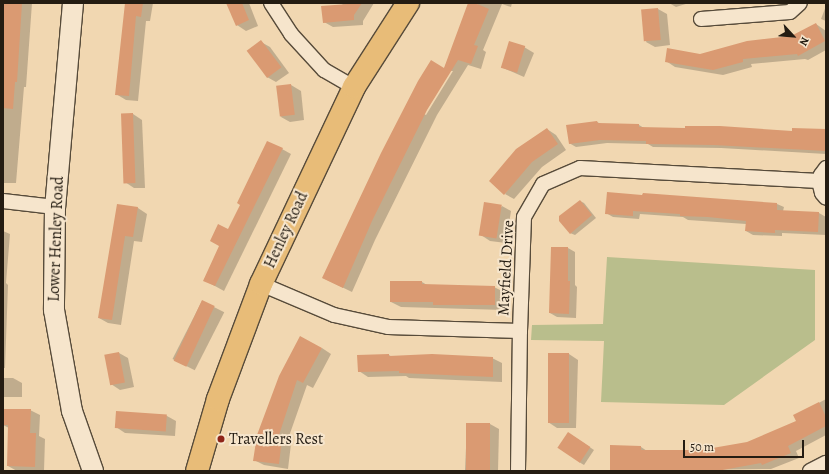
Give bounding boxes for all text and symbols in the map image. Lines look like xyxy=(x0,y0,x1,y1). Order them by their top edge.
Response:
north arrow xyxy=(773,16,813,56)
text: N xyxy=(796,35,813,48)
street label: Lower Henley Road xyxy=(44,176,68,302)
street label: Henley Road xyxy=(260,189,312,271)
street label: Mayfield Drive xyxy=(494,220,518,316)
place label: Travellers Rest xyxy=(229,429,323,449)
scale bar xyxy=(685,432,806,458)
marker: Travellers Rest xyxy=(216,434,226,444)
text: 50 m xyxy=(690,439,714,455)

